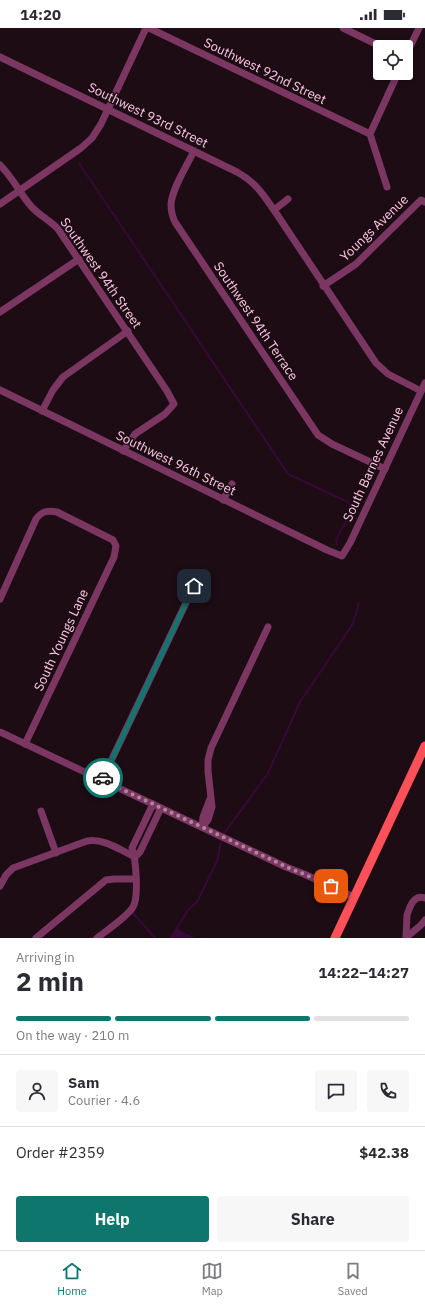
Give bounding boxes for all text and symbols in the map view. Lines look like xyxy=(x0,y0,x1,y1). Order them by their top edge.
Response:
text: 14:20 xyxy=(20,5,61,24)
street label: Southwest 92nd Street xyxy=(201,34,329,108)
map controls xyxy=(373,40,413,80)
button: locate xyxy=(373,40,413,80)
street label: Southwest 93rd Street xyxy=(85,79,211,151)
street label: Youngs Avenue xyxy=(336,191,412,265)
street label: Southwest 94th Street xyxy=(56,214,146,332)
street label: Southwest 94th Terrace xyxy=(210,258,302,384)
street label: South Barnes Avenue xyxy=(339,404,407,524)
street label: Southwest 96th Street xyxy=(113,427,239,499)
pin xyxy=(177,569,211,603)
icon: home xyxy=(183,575,205,597)
street label: South Youngs Lane xyxy=(30,586,92,694)
courier xyxy=(83,758,123,798)
icon: car xyxy=(92,767,114,789)
pin xyxy=(314,869,348,903)
icon: bag xyxy=(320,875,342,897)
text: Arriving in xyxy=(16,949,75,966)
text: 14:22–14:27 xyxy=(318,963,409,982)
text: 2 min xyxy=(16,964,84,998)
text: On the way · 210 m xyxy=(16,1027,129,1044)
button: person xyxy=(16,1070,58,1112)
button: chat xyxy=(315,1070,357,1112)
button: phone xyxy=(367,1070,409,1112)
text: Sam xyxy=(68,1073,99,1092)
text: Courier · 4.6 xyxy=(68,1092,140,1109)
text: Order #2359 xyxy=(16,1143,105,1162)
text: $42.38 xyxy=(359,1143,409,1162)
button: Help xyxy=(16,1196,209,1242)
button: Share xyxy=(217,1196,409,1242)
tab: Home xyxy=(57,1260,87,1298)
tab: Map xyxy=(201,1260,223,1298)
tab: Saved xyxy=(338,1260,368,1298)

